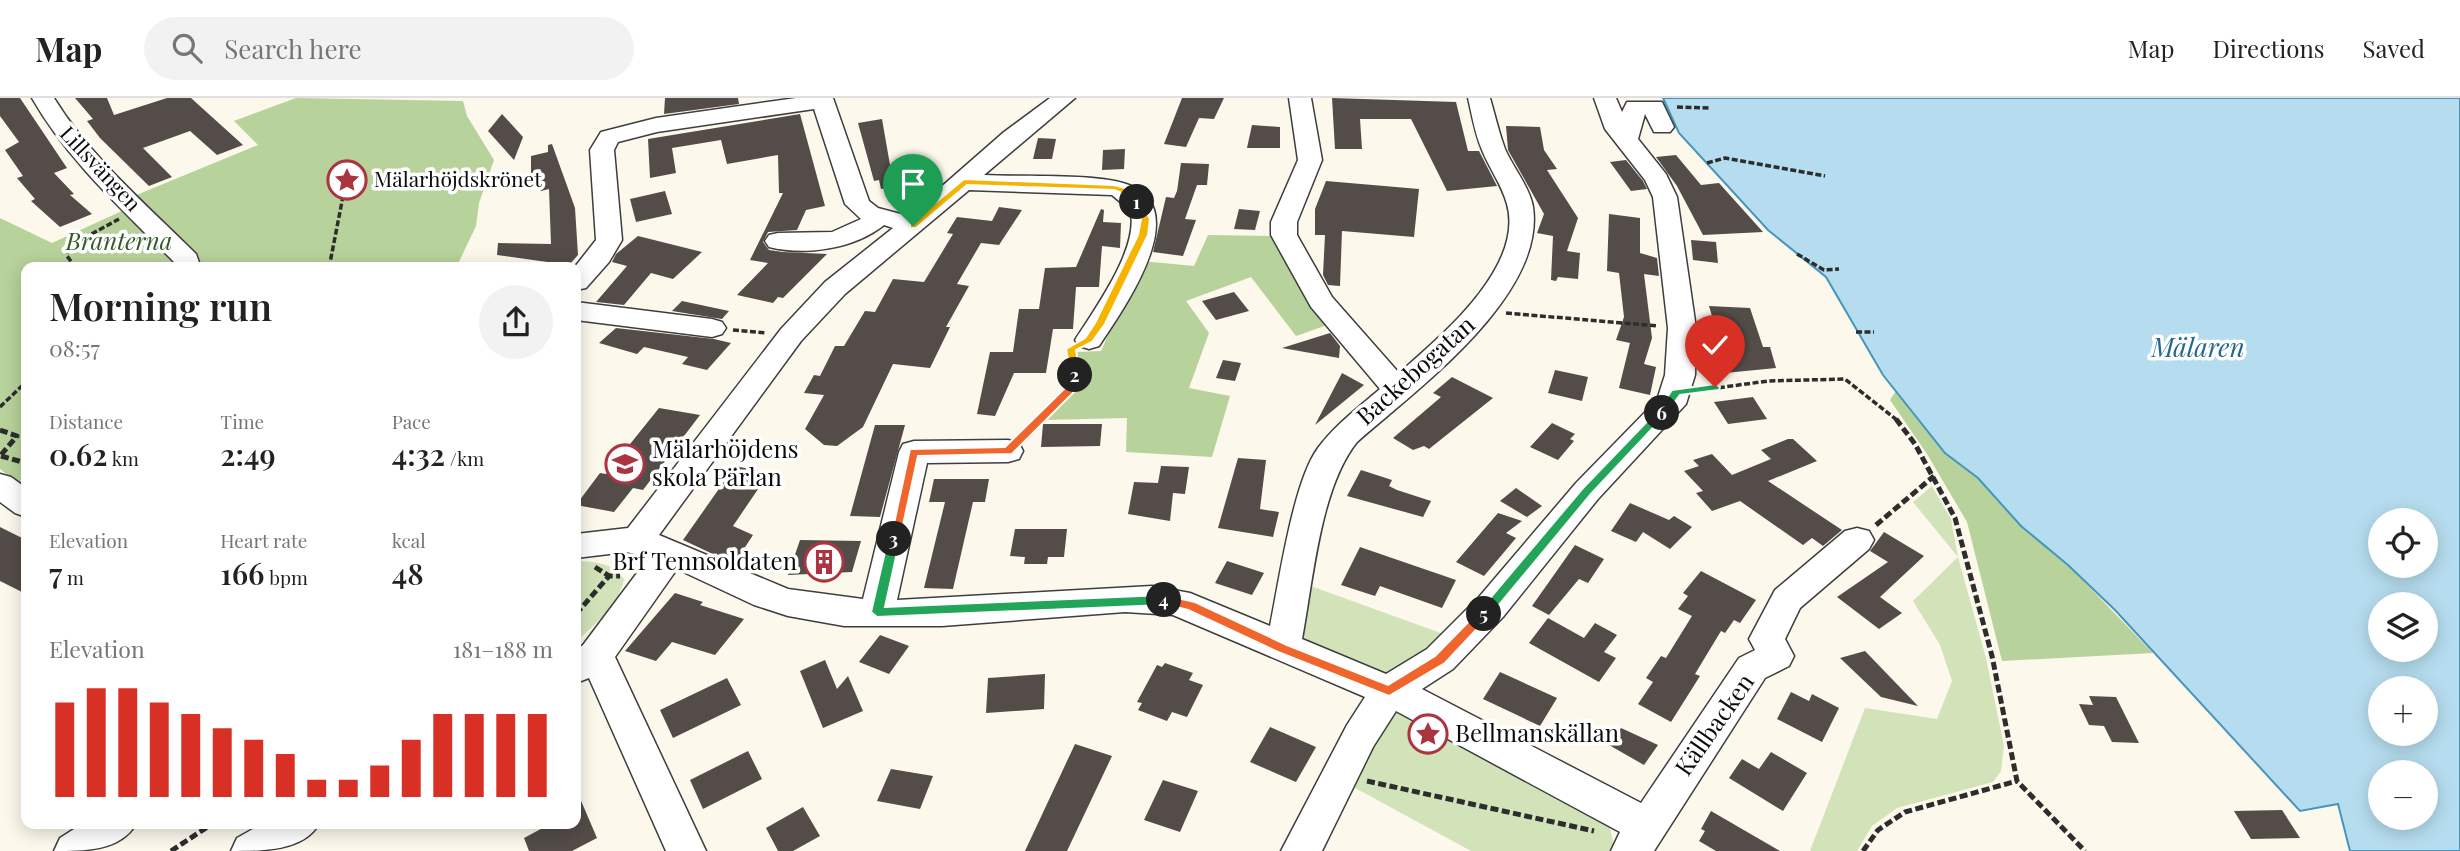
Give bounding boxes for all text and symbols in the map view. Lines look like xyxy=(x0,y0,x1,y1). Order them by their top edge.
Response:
search box xyxy=(144,17,634,80)
text: Map xyxy=(35,26,102,70)
icon: search xyxy=(168,29,206,67)
text: Search here xyxy=(224,31,362,66)
text: Map xyxy=(2128,32,2174,64)
text: Directions xyxy=(2212,32,2325,64)
text: Saved xyxy=(2363,32,2425,64)
street label: Lillsvängen xyxy=(55,119,148,217)
pin xyxy=(883,154,943,226)
place icon: Mälarhöjdskrönet xyxy=(326,159,368,201)
place label: Mälarhöjdskrönet xyxy=(374,164,542,192)
icon: arrive xyxy=(894,165,932,203)
pin: 1 xyxy=(1120,184,1154,220)
text: 1 xyxy=(1133,188,1140,214)
park label: Branterna xyxy=(65,224,172,256)
text: Morning run xyxy=(49,280,272,331)
button: share xyxy=(479,285,553,359)
street label: Backebogatan xyxy=(1349,308,1481,431)
pin xyxy=(1685,315,1745,387)
icon: check xyxy=(1696,326,1734,364)
water label: Mälaren xyxy=(2150,329,2245,364)
text: 08:57 xyxy=(49,332,100,363)
pin: 2 xyxy=(1058,358,1092,392)
text: 2 xyxy=(1070,361,1079,387)
pin: 6 xyxy=(1644,396,1680,430)
text: 6 xyxy=(1656,399,1667,425)
text: Distance xyxy=(49,408,123,434)
text: Time xyxy=(220,408,264,434)
text: Pace xyxy=(392,408,431,434)
place label: Mälarhöjdens skola Pärlan xyxy=(652,432,799,492)
text: 0.62 xyxy=(49,434,108,474)
text: 2:49 xyxy=(220,434,276,474)
text: 4:32 xyxy=(392,434,445,474)
school or university icon: Mälarhöjdens skola Pärlan xyxy=(604,443,646,485)
text: km xyxy=(108,445,139,471)
text: /km xyxy=(445,445,484,471)
map controls xyxy=(2368,508,2438,830)
button: locate xyxy=(2368,508,2438,578)
pin: 3 xyxy=(876,522,912,556)
text: 3 xyxy=(889,525,898,551)
text: Elevation xyxy=(49,527,128,553)
text: Heart rate xyxy=(220,527,307,553)
text: kcal xyxy=(392,527,426,553)
building icon: Brf Tennsoldaten xyxy=(803,541,845,583)
place label: Brf Tennsoldaten xyxy=(612,544,797,576)
text: 7 xyxy=(49,553,62,593)
text: 166 xyxy=(220,553,265,593)
text: 48 xyxy=(392,553,424,593)
text: m xyxy=(62,564,84,590)
text: bpm xyxy=(265,564,308,590)
pin: 4 xyxy=(1146,582,1182,618)
text: 4 xyxy=(1158,586,1169,612)
button: layers xyxy=(2368,592,2438,662)
pin: 5 xyxy=(1466,596,1502,632)
text: 5 xyxy=(1479,600,1488,626)
text: Elevation xyxy=(49,633,145,664)
text: 181–188 m xyxy=(453,633,553,664)
street label: Källbacken xyxy=(1667,667,1760,781)
button: + xyxy=(2368,676,2438,746)
place icon: Bellmanskällan xyxy=(1407,713,1449,755)
place label: Bellmanskällan xyxy=(1455,716,1619,748)
button: − xyxy=(2368,760,2438,830)

